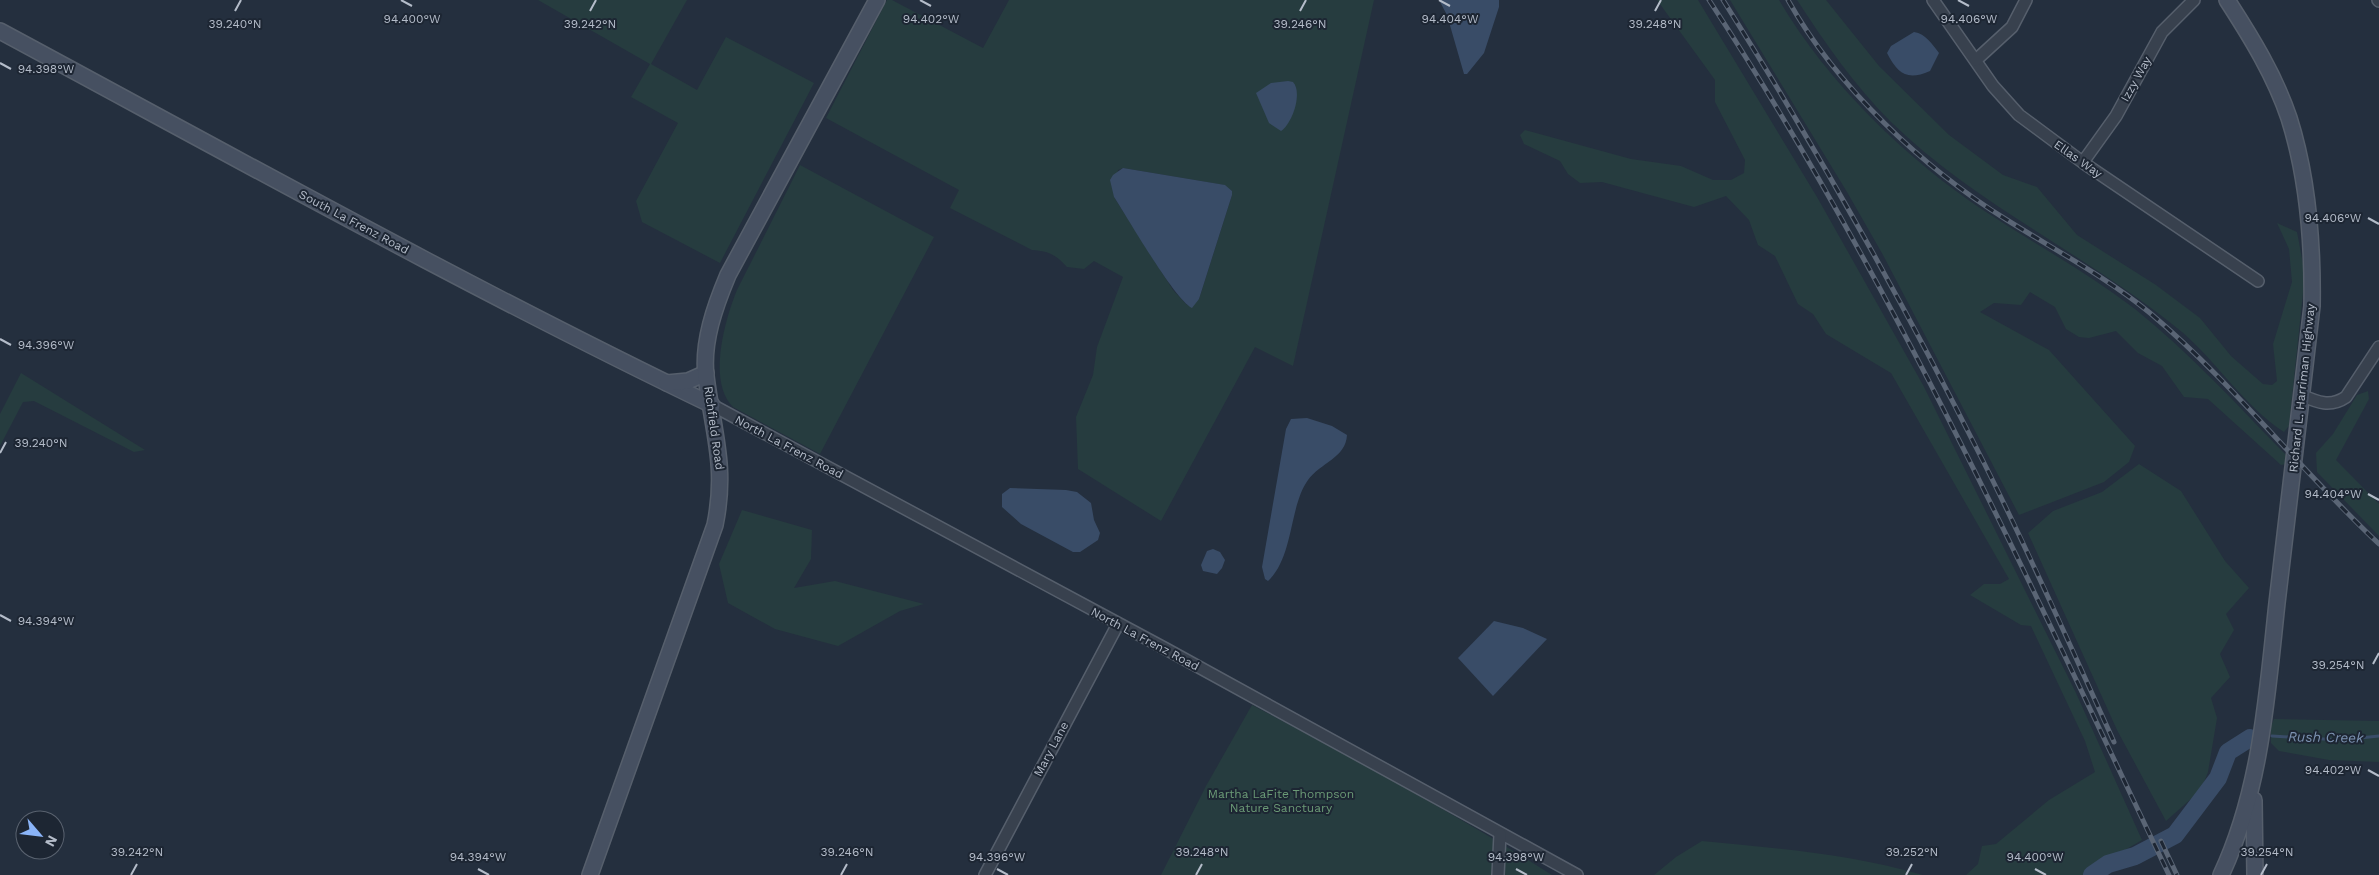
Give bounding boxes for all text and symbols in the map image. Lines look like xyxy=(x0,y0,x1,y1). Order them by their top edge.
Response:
text: 94.400°W xyxy=(384,12,441,26)
text: 94.402°W xyxy=(903,12,960,26)
text: 94.404°W xyxy=(1422,12,1479,26)
text: 94.406°W xyxy=(1941,12,1998,26)
text: 39.240°N xyxy=(208,17,262,31)
text: 39.242°N xyxy=(564,17,616,31)
text: 39.246°N xyxy=(1273,17,1327,31)
text: 39.248°N xyxy=(1628,17,1682,31)
street label: Izzy Way xyxy=(2118,53,2155,104)
text: 94.398°W xyxy=(18,62,75,76)
street label: Ellas Way xyxy=(2051,137,2105,181)
street label: South La Frenz Road xyxy=(297,187,411,257)
text: 94.406°W xyxy=(2305,211,2362,225)
street label: Richard L. Harriman Highway xyxy=(2286,302,2318,473)
text: 94.396°W xyxy=(18,338,75,352)
street label: Richfield Road xyxy=(701,385,727,471)
street label: North La Frenz Road xyxy=(733,413,845,481)
text: 39.240°N xyxy=(14,436,68,450)
text: 94.404°W xyxy=(2305,487,2362,501)
street label: North La Frenz Road xyxy=(1089,605,1201,673)
text: 94.394°W xyxy=(18,614,75,628)
text: 39.254°N xyxy=(2311,658,2365,672)
street label: Mary Lane xyxy=(1031,719,1071,779)
water label: Rush Creek xyxy=(2288,728,2364,746)
text: 94.402°W xyxy=(2305,763,2362,777)
park label: Martha LaFite Thompson Nature Sanctuary xyxy=(1208,787,1354,815)
north arrow xyxy=(15,810,65,860)
text: N xyxy=(42,833,61,849)
text: 39.242°N xyxy=(111,845,163,859)
text: 39.246°N xyxy=(820,845,874,859)
text: 39.248°N xyxy=(1175,845,1229,859)
text: 39.252°N xyxy=(1886,845,1938,859)
text: 39.254°N xyxy=(2240,845,2294,859)
text: 94.394°W xyxy=(450,850,507,864)
text: 94.396°W xyxy=(969,850,1026,864)
text: 94.398°W xyxy=(1488,850,1545,864)
text: 94.400°W xyxy=(2007,850,2064,864)

